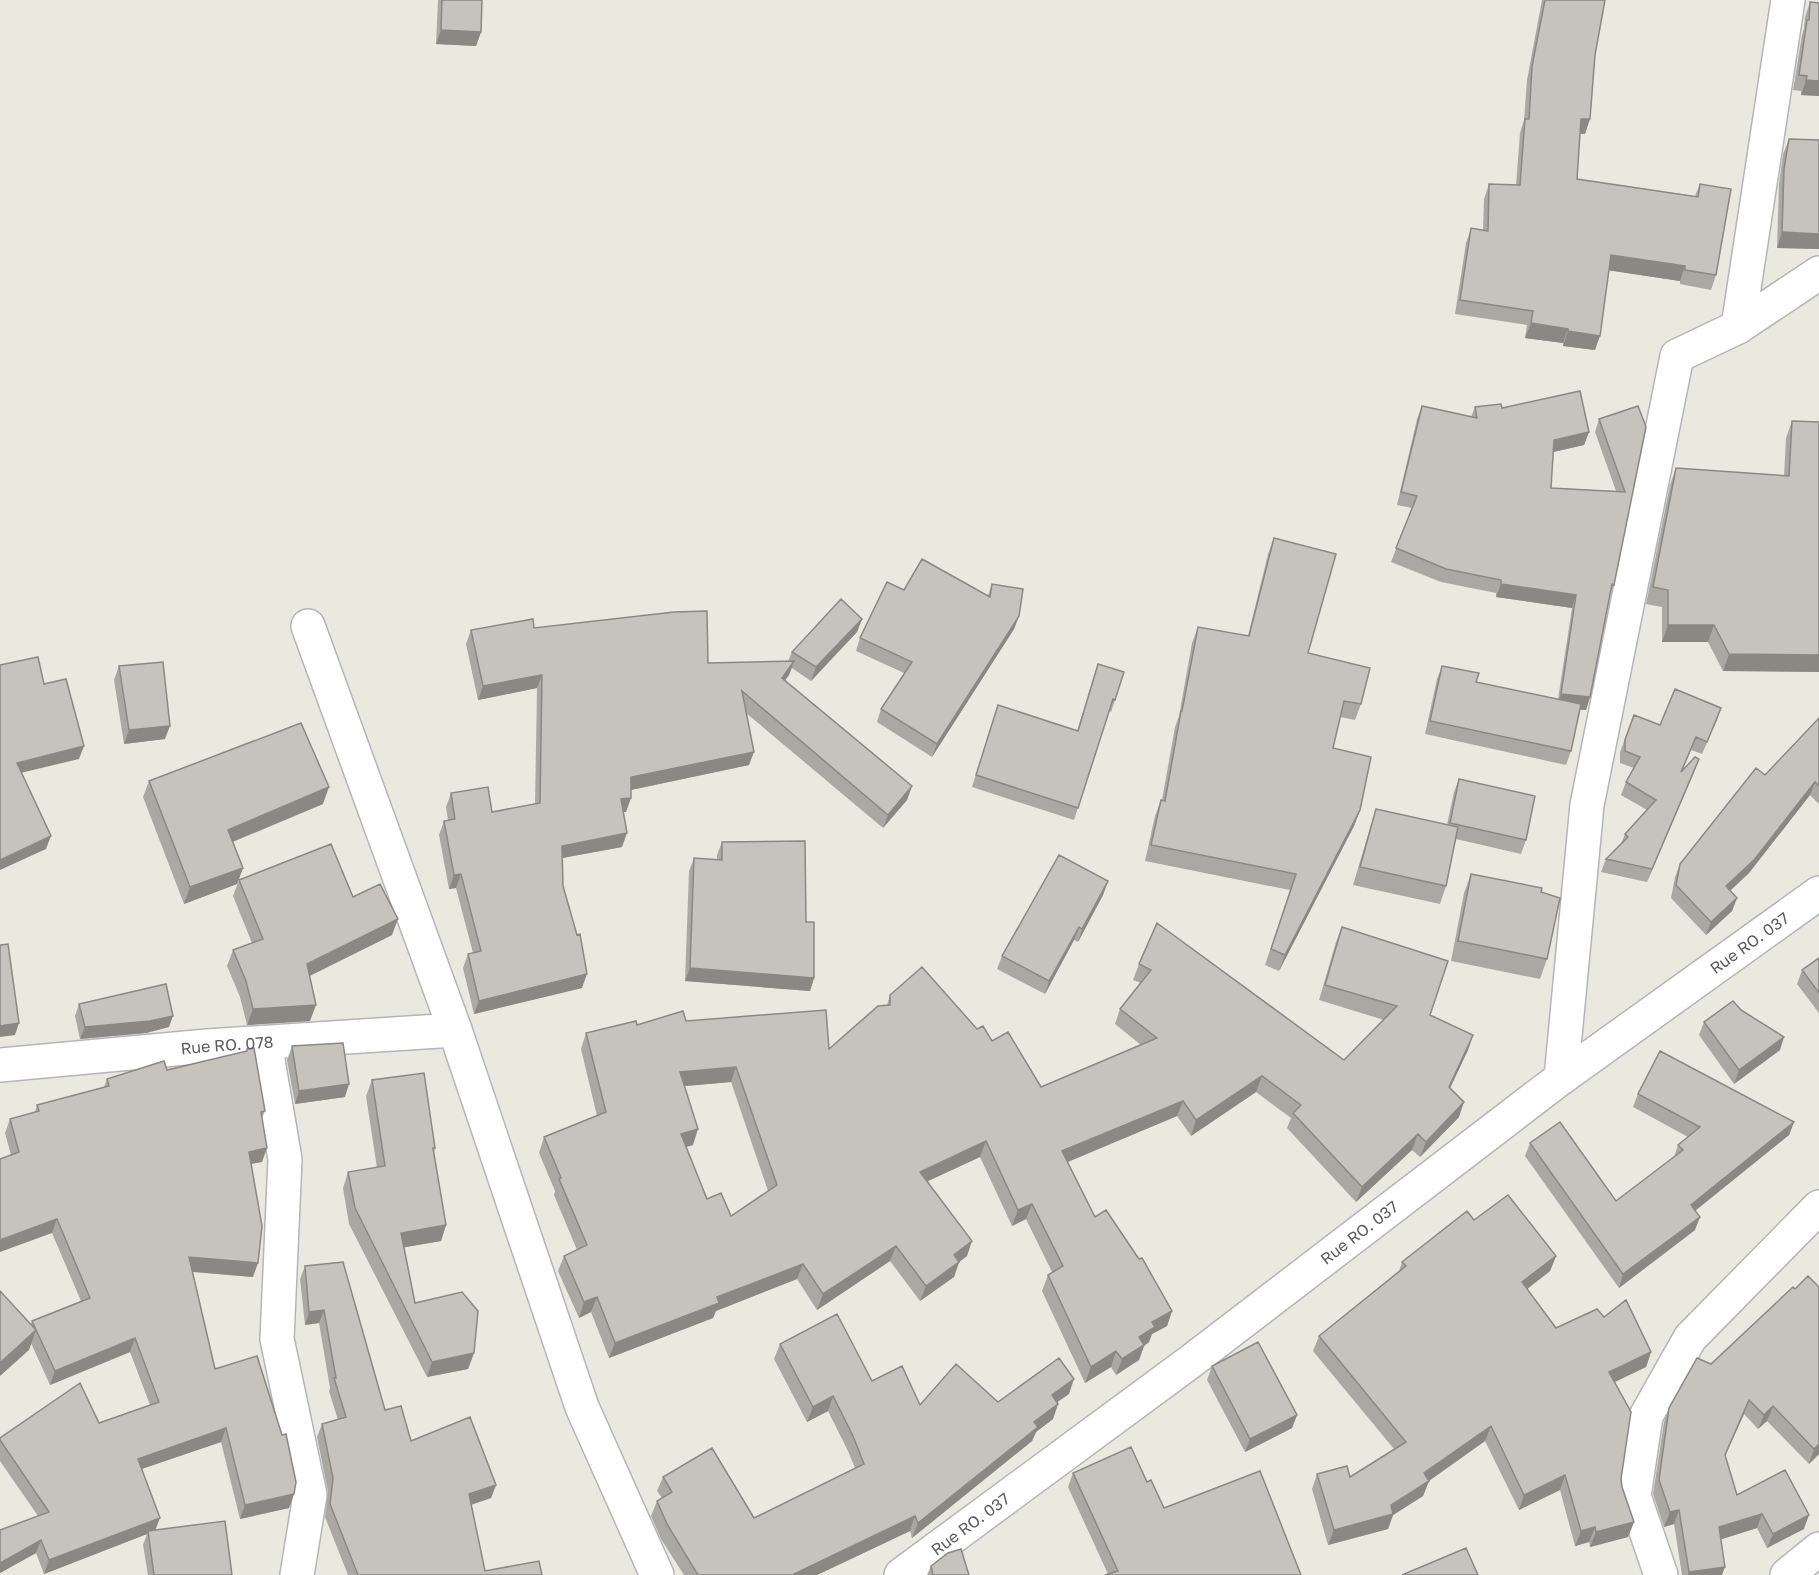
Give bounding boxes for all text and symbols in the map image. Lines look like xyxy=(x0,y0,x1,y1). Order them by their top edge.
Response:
street label: Rue RO. 037 xyxy=(1706,908,1793,978)
street label: Rue RO. 078 xyxy=(180,1032,274,1058)
street label: Rue RO. 037 xyxy=(1316,1196,1402,1269)
street label: Rue RO. 037 xyxy=(927,1488,1013,1559)

